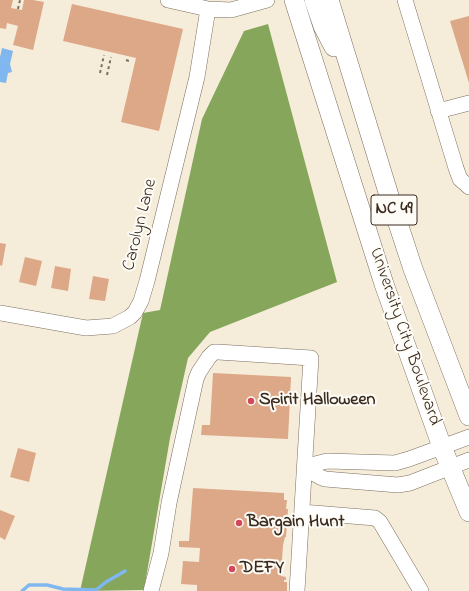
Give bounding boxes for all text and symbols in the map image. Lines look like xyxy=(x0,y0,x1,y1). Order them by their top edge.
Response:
street label: Carolyn Lane xyxy=(119,177,163,273)
road number: NC 49 xyxy=(371,195,417,225)
street label: University City Boulevard xyxy=(363,245,445,429)
place label: Spirit Halloween xyxy=(259,390,375,412)
marker: Spirit Halloween xyxy=(246,396,256,406)
place label: Bargain Hunt xyxy=(247,512,344,534)
marker: Bargain Hunt xyxy=(234,518,244,528)
place label: DEFY xyxy=(240,558,284,580)
marker: DEFY xyxy=(227,564,237,574)

